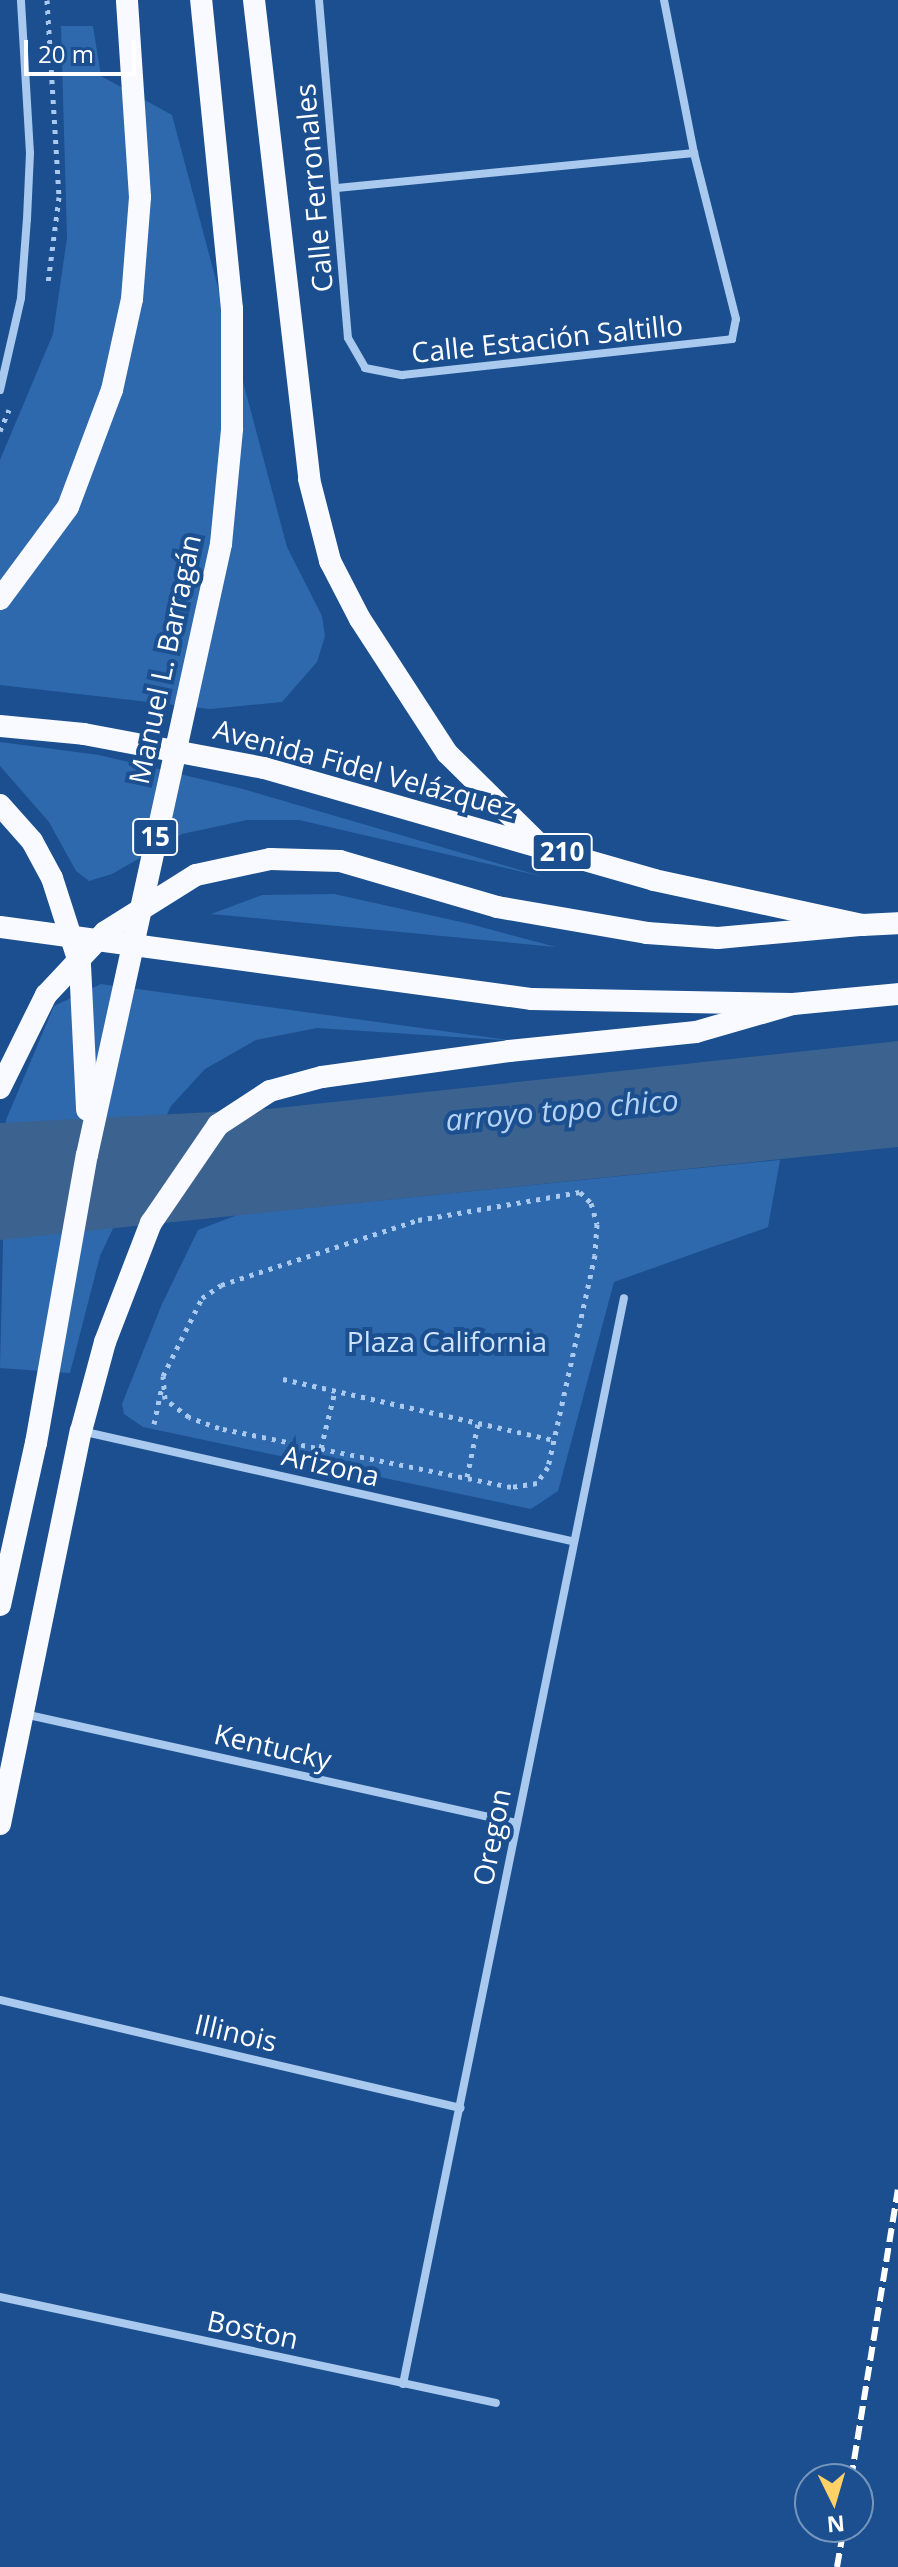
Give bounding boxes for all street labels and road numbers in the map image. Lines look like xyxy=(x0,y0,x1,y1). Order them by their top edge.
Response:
street label: Calle Ferronales xyxy=(287,82,339,294)
street label: Calle Estación Saltillo xyxy=(410,307,684,369)
street label: Manuel L. Barragán xyxy=(121,531,207,787)
street label: Avenida Fidel Velázquez xyxy=(210,711,520,825)
road number: 15 xyxy=(131,815,179,859)
road number: 210 xyxy=(530,830,594,874)
street label: Arizona xyxy=(279,1438,383,1492)
street label: Kentucky xyxy=(211,1716,335,1776)
street label: Oregon xyxy=(465,1786,517,1888)
street label: Illinois xyxy=(192,2006,280,2058)
street label: Boston xyxy=(204,2303,302,2355)

